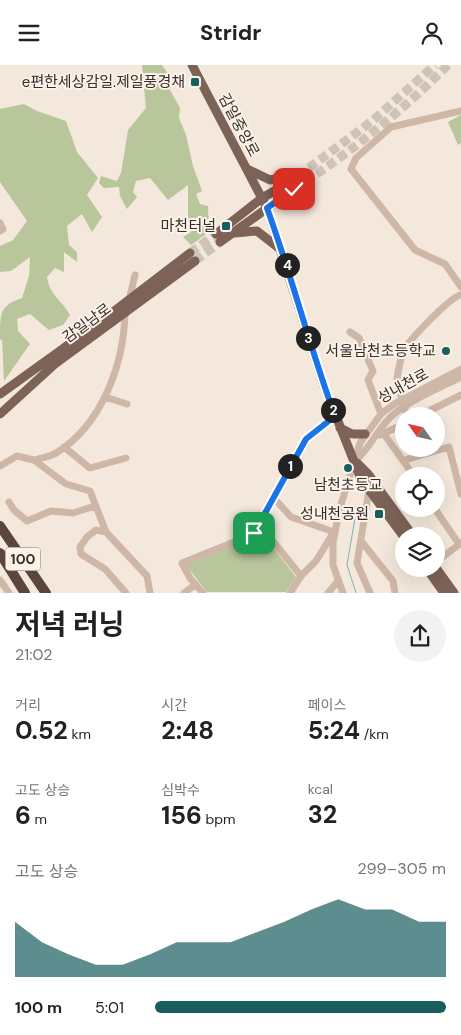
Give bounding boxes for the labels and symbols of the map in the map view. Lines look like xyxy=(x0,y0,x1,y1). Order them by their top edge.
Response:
place label: e편한세상감일.제일풍경채 xyxy=(22,72,185,92)
marker: e편한세상감일.제일풍경채 xyxy=(189,76,201,88)
street label: 감일중앙로 xyxy=(214,90,264,160)
pin xyxy=(273,168,315,210)
place label: 마천터널 xyxy=(161,216,216,236)
marker: 마천터널 xyxy=(220,220,232,232)
pin: 4 xyxy=(274,253,300,277)
street label: 감일남로 xyxy=(59,299,115,347)
pin: 3 xyxy=(296,325,320,351)
place label: 서울남천초등학교 xyxy=(326,341,436,361)
marker: 서울남천초등학교 xyxy=(440,345,452,357)
street label: 성내천로 xyxy=(374,364,432,408)
pin: 2 xyxy=(320,397,346,423)
north arrow xyxy=(395,407,445,457)
pin: 1 xyxy=(278,453,302,479)
marker: 남천초등교 xyxy=(342,462,354,474)
place label: 남천초등교 xyxy=(313,475,383,495)
place label: 성내천공원 xyxy=(300,504,369,524)
marker: 성내천공원 xyxy=(373,508,385,520)
pin xyxy=(233,512,275,554)
road number: 100 xyxy=(5,547,40,571)

